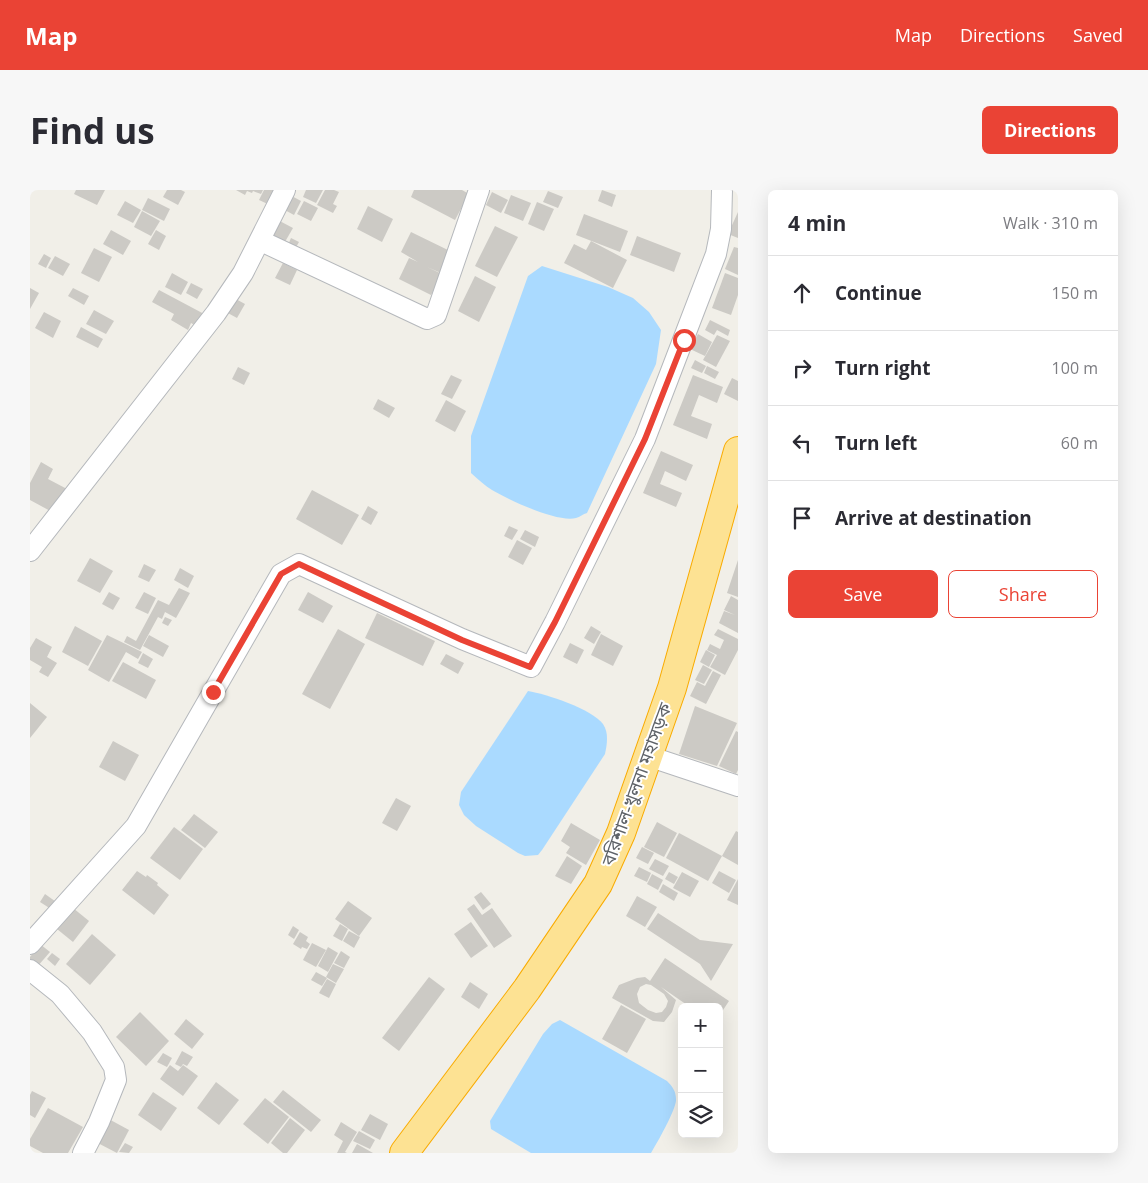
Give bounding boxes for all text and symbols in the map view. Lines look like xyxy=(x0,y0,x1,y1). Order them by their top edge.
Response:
text: Map xyxy=(25,19,77,52)
text: Map xyxy=(895,23,932,47)
text: Directions xyxy=(960,23,1045,47)
text: Saved xyxy=(1073,23,1123,47)
button: Directions xyxy=(982,106,1118,154)
text: Find us xyxy=(30,107,155,154)
text: 4 min xyxy=(788,209,846,237)
text: Walk · 310 m xyxy=(1003,212,1098,234)
icon: ahead xyxy=(788,279,816,307)
text: Continue xyxy=(835,280,922,306)
text: 150 m xyxy=(1052,282,1098,304)
route start xyxy=(673,329,696,352)
icon: right xyxy=(788,354,816,382)
text: Turn right xyxy=(835,355,930,381)
text: 100 m xyxy=(1052,357,1098,379)
icon: left xyxy=(788,429,816,457)
text: Turn left xyxy=(835,430,917,456)
text: 60 m xyxy=(1061,432,1098,454)
icon: arrive xyxy=(788,504,816,532)
text: Arrive at destination xyxy=(835,505,1032,531)
button: Save xyxy=(788,570,938,618)
button: Share xyxy=(948,570,1098,618)
route end xyxy=(202,681,225,704)
street label: বরিশাল-খুলনা মহাসড়ক xyxy=(595,699,677,870)
map controls xyxy=(678,1003,723,1138)
button: + xyxy=(678,1003,723,1048)
button: − xyxy=(678,1048,723,1093)
button: layers xyxy=(678,1093,723,1138)

